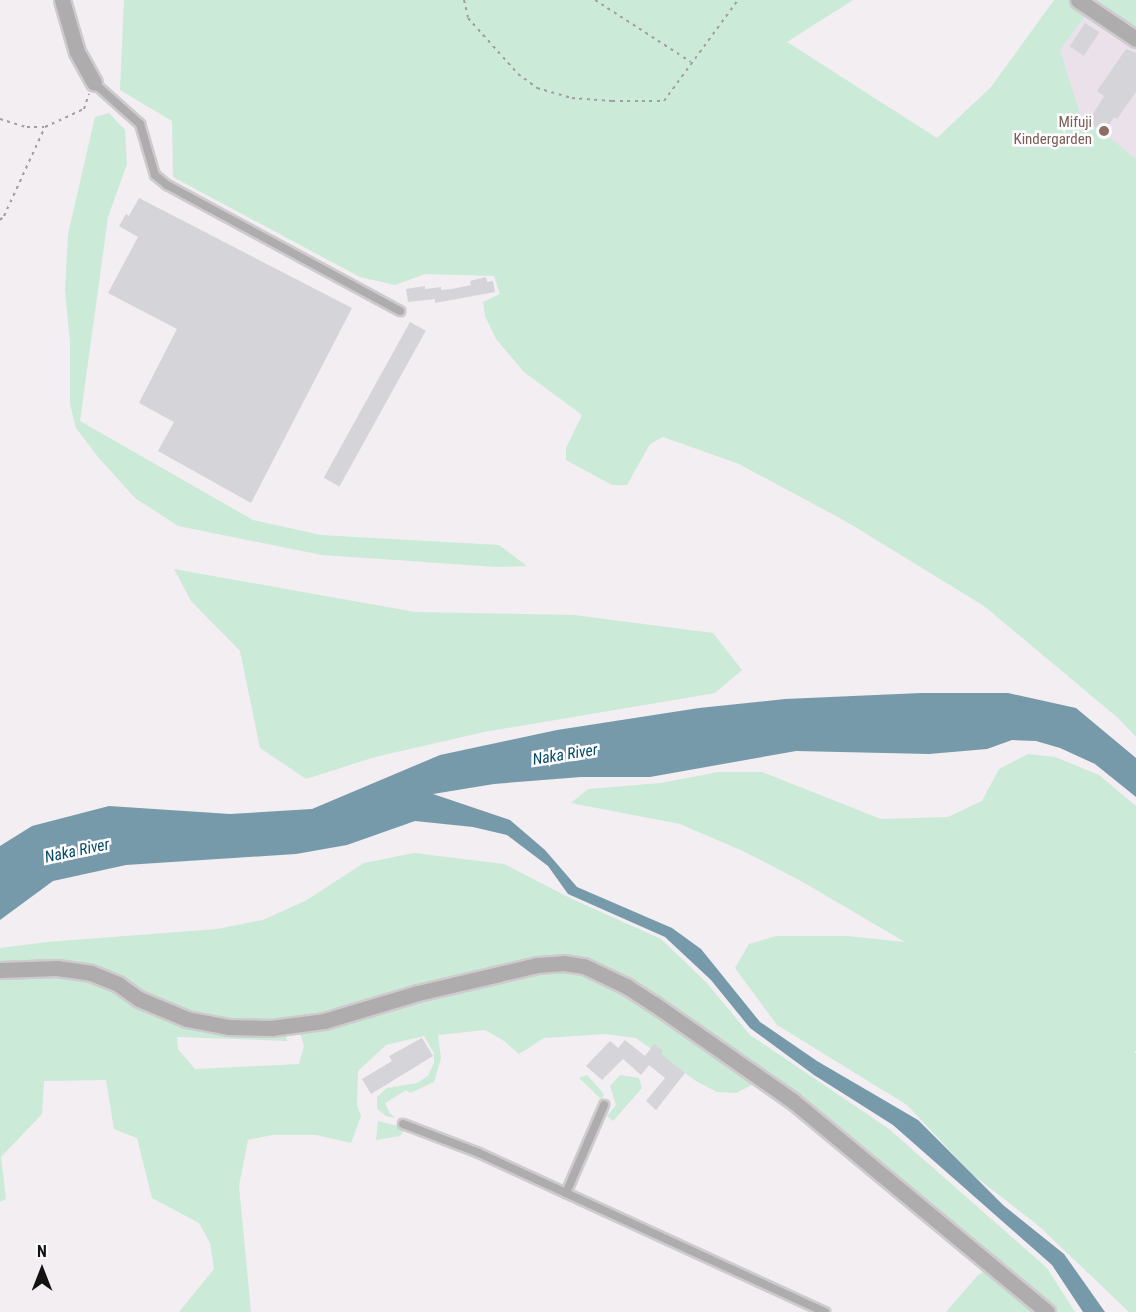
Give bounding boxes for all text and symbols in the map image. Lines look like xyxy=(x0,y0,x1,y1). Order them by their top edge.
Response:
place label: Mifuji Kindergarden xyxy=(1013,113,1092,148)
marker: Mifuji Kindergarden xyxy=(1097,124,1111,138)
water label: Naka River xyxy=(531,740,599,770)
water label: Naka River xyxy=(43,835,111,867)
north arrow xyxy=(12,1240,72,1300)
text: N xyxy=(37,1242,47,1261)

